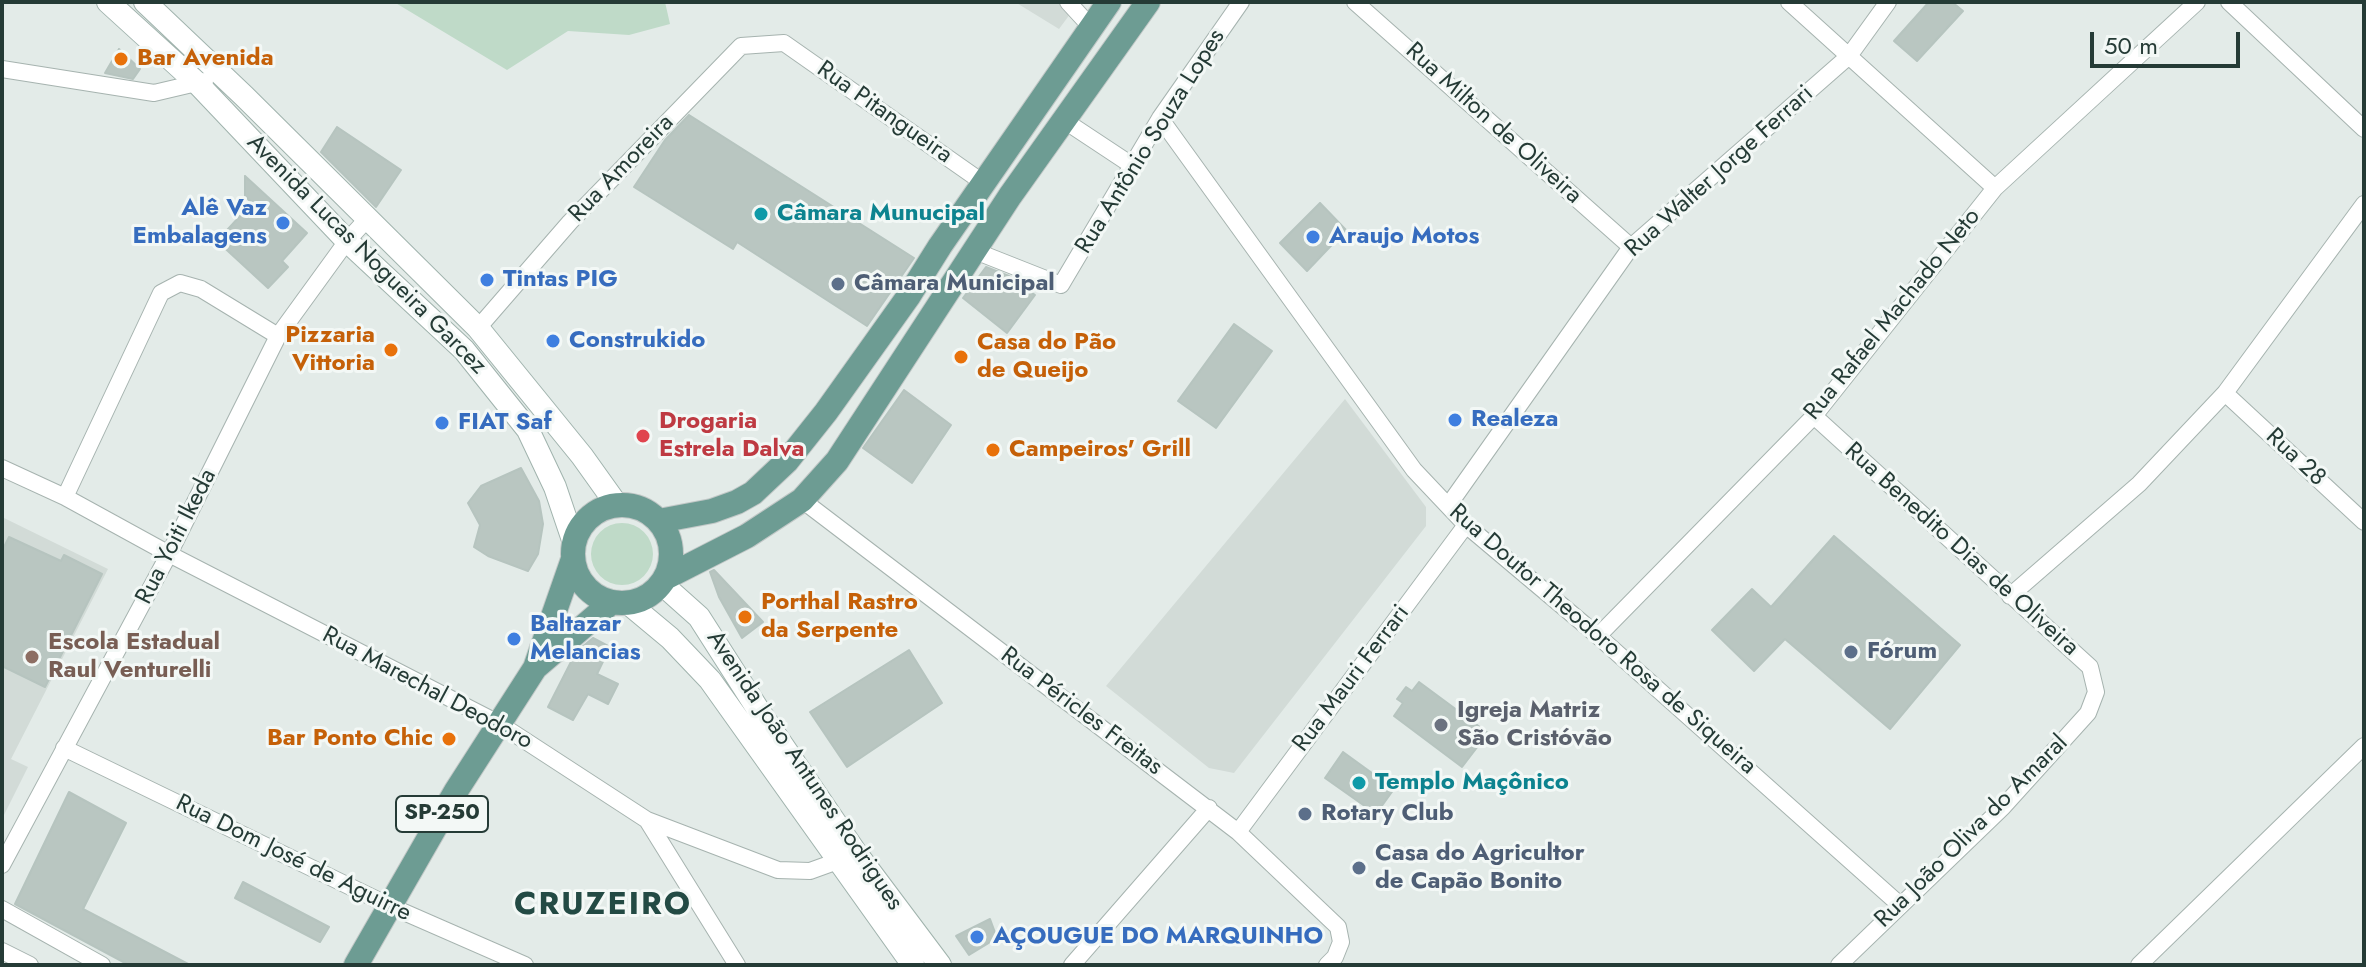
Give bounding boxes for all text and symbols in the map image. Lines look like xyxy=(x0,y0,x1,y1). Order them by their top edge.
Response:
scale bar xyxy=(2094,16,2244,66)
street label: Rua Antônio Souza Lopes xyxy=(1070,24,1232,260)
text: 50 m xyxy=(2104,28,2158,63)
street label: Rua Milton de Oliveira xyxy=(1399,37,1587,211)
place label: Bar Avenida xyxy=(137,45,274,73)
marker: Bar Avenida xyxy=(112,50,130,68)
street label: Rua Pitangueira xyxy=(811,56,957,170)
street label: Rua Walter Jorge Ferrari xyxy=(1620,80,1820,264)
street label: Rua Amoreira xyxy=(563,109,681,229)
street label: Avenida Lucas Nogueira Garcez xyxy=(240,129,492,381)
place label: Alê Vaz Embalagens xyxy=(133,195,267,251)
place label: Câmara Munucipal xyxy=(777,200,985,228)
street label: Rua Rafael Machado Neto xyxy=(1799,203,1987,427)
marker: Câmara Munucipal xyxy=(752,205,770,223)
marker: Alê Vaz Embalagens xyxy=(274,214,292,232)
place label: Araujo Motos xyxy=(1329,223,1479,251)
marker: Araujo Motos xyxy=(1304,228,1322,246)
place label: Tintas PIG xyxy=(503,266,618,294)
place label: Câmara Municipal xyxy=(854,270,1055,298)
marker: Tintas PIG xyxy=(478,271,496,289)
marker: Câmara Municipal xyxy=(829,275,847,293)
place label: Pizzaria Vittoria xyxy=(285,322,375,378)
place label: Construkido xyxy=(569,327,705,355)
place label: Casa do Pão de Queijo xyxy=(977,329,1116,385)
marker: Construkido xyxy=(544,332,562,350)
marker: Pizzaria Vittoria xyxy=(382,341,400,359)
marker: Casa do Pão de Queijo xyxy=(952,348,970,366)
place label: Realeza xyxy=(1471,406,1559,434)
place label: Drogaria Estrela Dalva xyxy=(659,408,805,464)
place label: FIAT Saf xyxy=(458,409,552,437)
marker: Realeza xyxy=(1446,411,1464,429)
marker: FIAT Saf xyxy=(433,414,451,432)
street label: Rua 28 xyxy=(2259,423,2331,493)
marker: Drogaria Estrela Dalva xyxy=(634,427,652,445)
place label: Campeiros' Grill xyxy=(1009,436,1191,464)
street label: Rua Benedito Dias de Oliveira xyxy=(1838,437,2084,663)
marker: Campeiros' Grill xyxy=(984,441,1002,459)
street label: Rua Yoiti Ikeda xyxy=(131,465,223,609)
street label: Rua Doutor Theodoro Rosa de Siqueira xyxy=(1443,499,1761,781)
place label: Porthal Rastro da Serpente xyxy=(761,589,918,645)
street label: Rua Mauri Ferrari xyxy=(1287,600,1417,758)
marker: Porthal Rastro da Serpente xyxy=(736,608,754,626)
place label: Baltazar Melancias xyxy=(530,611,641,667)
street label: Rua Marechal Deodoro xyxy=(317,621,537,757)
street label: Avenida João Antunes Rodrigues xyxy=(700,626,908,916)
place label: Escola Estadual Raul Venturelli xyxy=(48,629,220,685)
marker: Baltazar Melancias xyxy=(505,630,523,648)
place label: Fórum xyxy=(1867,638,1937,666)
street label: Rua Péricles Freitas xyxy=(994,642,1168,782)
marker: Fórum xyxy=(1842,643,1860,661)
marker: Escola Estadual Raul Venturelli xyxy=(23,648,41,666)
place label: Igreja Matriz São Cristóvão xyxy=(1457,697,1612,753)
marker: Igreja Matriz São Cristóvão xyxy=(1432,716,1450,734)
place label: Bar Ponto Chic xyxy=(267,725,433,753)
marker: Bar Ponto Chic xyxy=(440,730,458,748)
street label: Rua João Oliva do Amaral xyxy=(1870,730,2074,934)
place label: Templo Maçônico xyxy=(1375,769,1569,797)
marker: Templo Maçônico xyxy=(1350,774,1368,792)
street label: Rua Dom José de Aguirre xyxy=(171,789,415,929)
road number: SP-250 xyxy=(396,796,488,832)
place label: Rotary Club xyxy=(1321,800,1453,828)
marker: Rotary Club xyxy=(1296,805,1314,823)
place label: Casa do Agricultor de Capão Bonito xyxy=(1375,840,1585,896)
marker: Casa do Agricultor de Capão Bonito xyxy=(1350,859,1368,877)
district label: CRUZEIRO xyxy=(514,887,692,925)
place label: AÇOUGUE DO MARQUINHO xyxy=(993,923,1323,951)
marker: AÇOUGUE DO MARQUINHO xyxy=(968,928,986,946)

